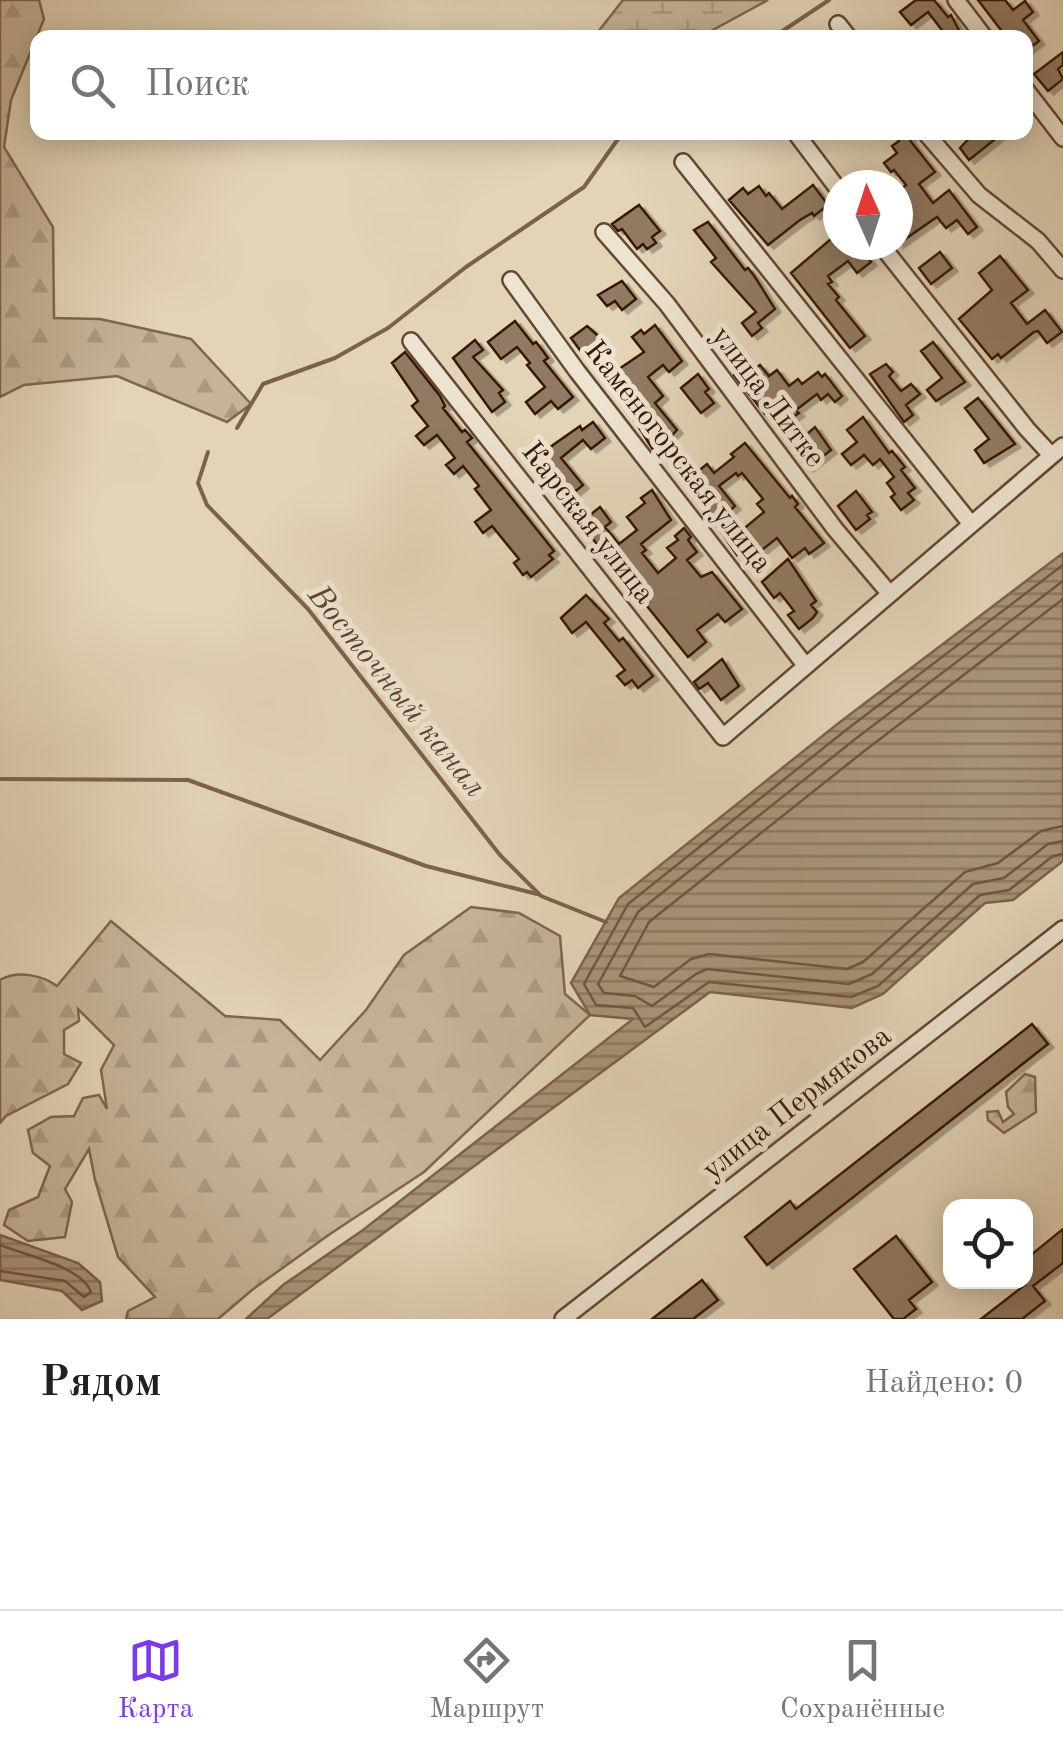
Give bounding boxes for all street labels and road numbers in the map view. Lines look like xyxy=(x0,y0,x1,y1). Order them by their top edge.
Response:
street label: улица Литке xyxy=(705,321,830,473)
street label: Каменогорская улица xyxy=(578,336,777,579)
street label: Карская улица xyxy=(515,437,660,610)
street label: улица Пермякова xyxy=(697,1021,897,1186)

